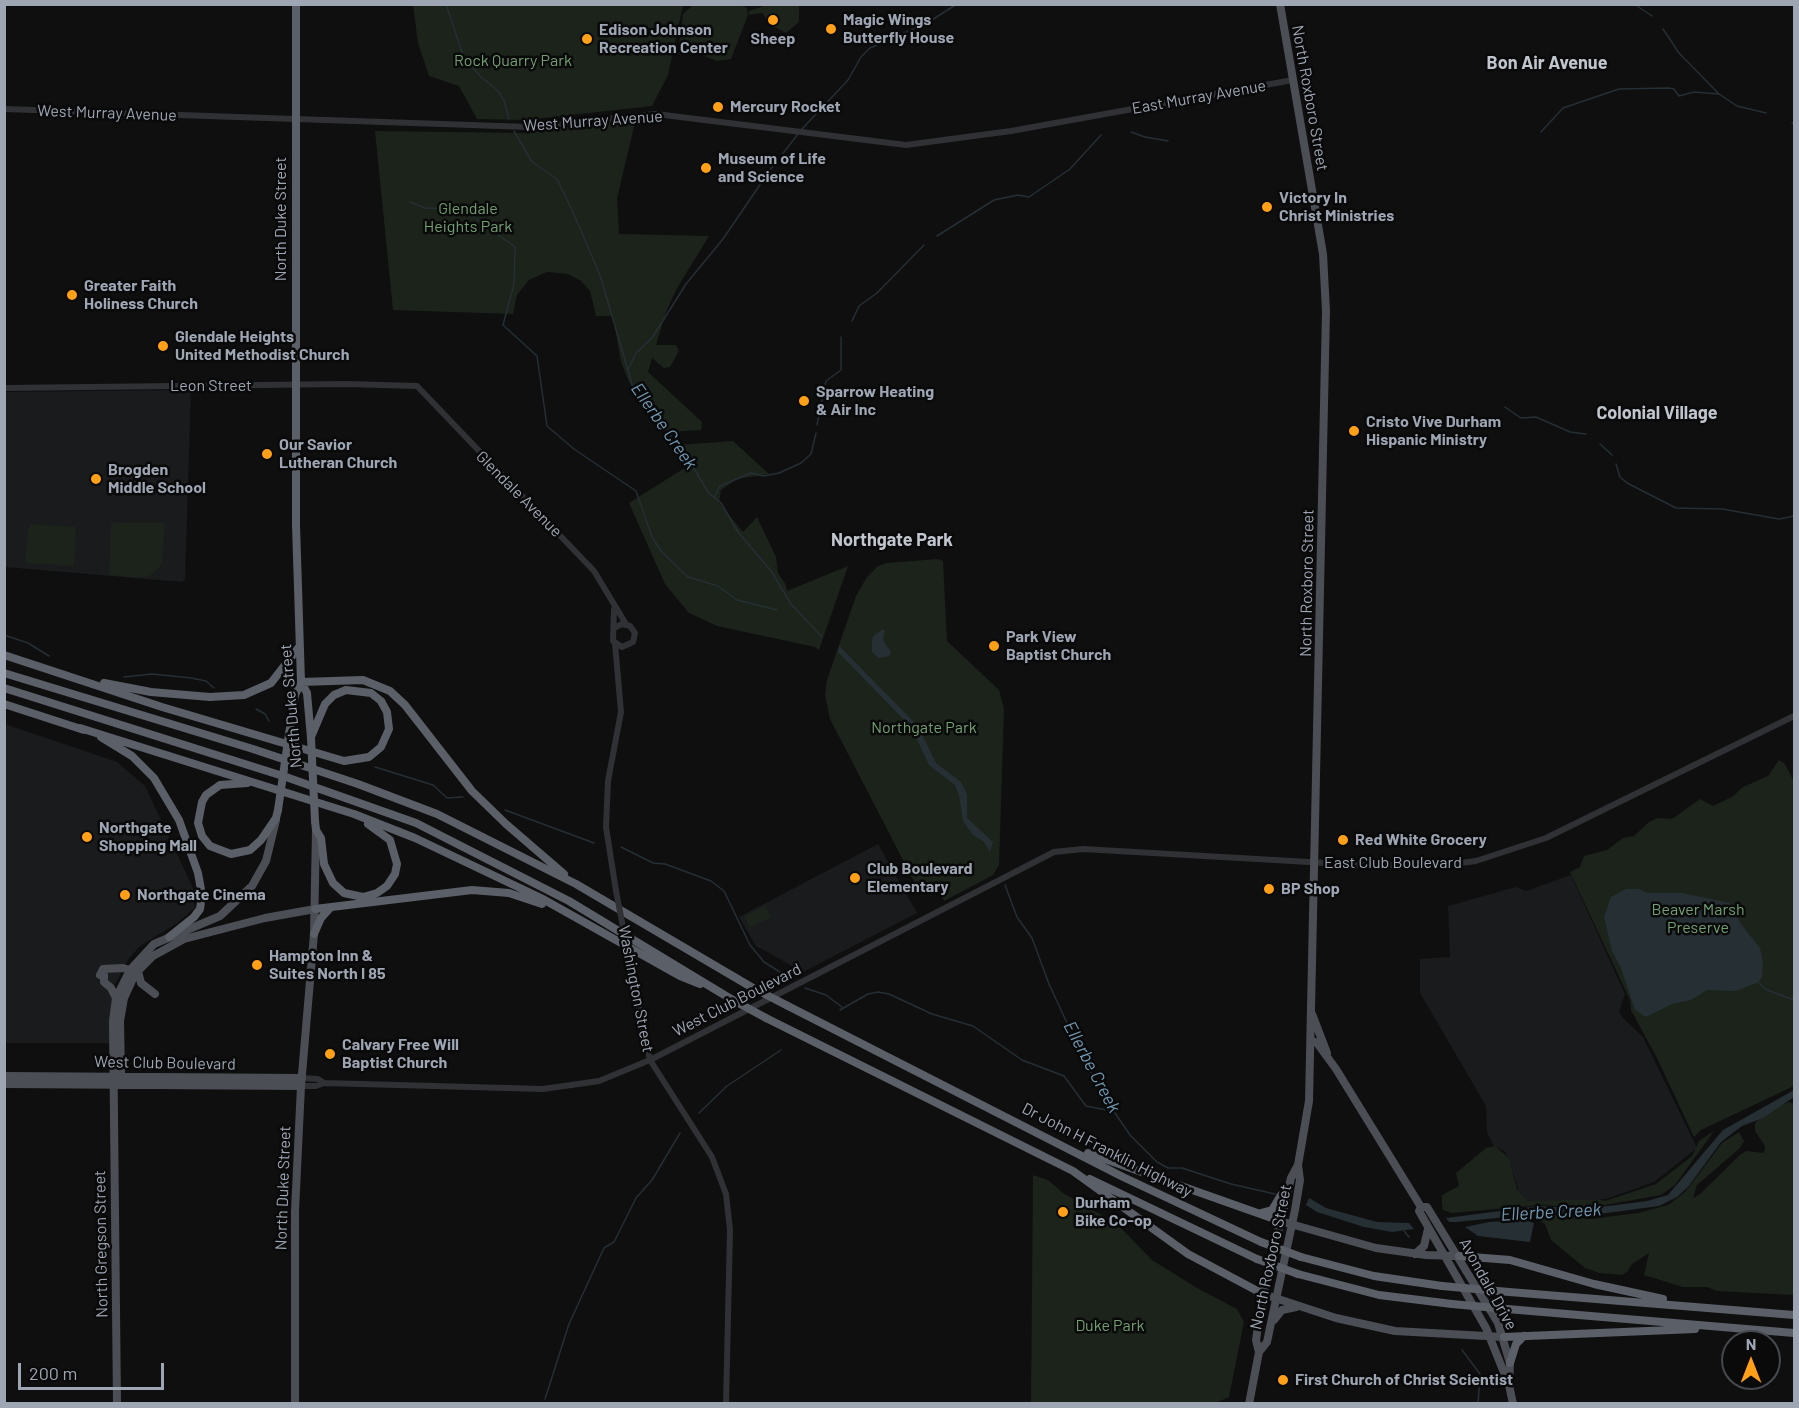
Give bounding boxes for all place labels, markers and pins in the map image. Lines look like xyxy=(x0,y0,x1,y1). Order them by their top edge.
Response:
place label: Magic Wings Butterfly House xyxy=(843,10,954,48)
marker: Sheep xyxy=(766,13,780,27)
place label: Edison Johnson Recreation Center xyxy=(599,20,728,58)
marker: Magic Wings Butterfly House xyxy=(824,22,838,36)
place label: Sheep xyxy=(751,29,795,49)
marker: Edison Johnson Recreation Center xyxy=(580,32,594,46)
place label: Mercury Rocket xyxy=(730,97,841,117)
marker: Mercury Rocket xyxy=(711,100,725,114)
place label: Museum of Life and Science xyxy=(718,149,826,187)
marker: Museum of Life and Science xyxy=(699,161,713,175)
place label: Victory In Christ Ministries xyxy=(1279,188,1394,226)
marker: Victory In Christ Ministries xyxy=(1260,200,1274,214)
place label: Greater Faith Holiness Church xyxy=(84,276,198,314)
marker: Greater Faith Holiness Church xyxy=(65,288,79,302)
place label: Glendale Heights United Methodist Church xyxy=(175,327,349,365)
marker: Glendale Heights United Methodist Church xyxy=(156,339,170,353)
place label: Sparrow Heating & Air Inc xyxy=(816,382,934,420)
marker: Sparrow Heating & Air Inc xyxy=(797,394,811,408)
place label: Cristo Vive Durham Hispanic Ministry xyxy=(1366,412,1501,450)
marker: Cristo Vive Durham Hispanic Ministry xyxy=(1347,424,1361,438)
place label: Our Savior Lutheran Church xyxy=(279,435,397,473)
marker: Our Savior Lutheran Church xyxy=(260,447,274,461)
place label: Brogden Middle School xyxy=(108,460,206,498)
marker: Brogden Middle School xyxy=(89,472,103,486)
place label: Park View Baptist Church xyxy=(1006,627,1111,665)
marker: Park View Baptist Church xyxy=(987,639,1001,653)
place label: Northgate Shopping Mall xyxy=(99,818,197,856)
marker: Northgate Shopping Mall xyxy=(80,830,94,844)
place label: Red White Grocery xyxy=(1355,830,1487,850)
marker: Red White Grocery xyxy=(1336,833,1350,847)
place label: Club Boulevard Elementary xyxy=(867,859,973,897)
marker: Club Boulevard Elementary xyxy=(848,871,862,885)
place label: BP Shop xyxy=(1281,879,1340,899)
marker: BP Shop xyxy=(1262,882,1276,896)
place label: Northgate Cinema xyxy=(137,885,266,905)
marker: Northgate Cinema xyxy=(118,888,132,902)
place label: Hampton Inn & Suites North I 85 xyxy=(269,946,386,984)
marker: Hampton Inn & Suites North I 85 xyxy=(250,958,264,972)
place label: Calvary Free Will Baptist Church xyxy=(342,1035,459,1073)
marker: Calvary Free Will Baptist Church xyxy=(323,1047,337,1061)
place label: Durham Bike Co-op xyxy=(1075,1193,1152,1231)
marker: Durham Bike Co-op xyxy=(1056,1205,1070,1219)
place label: First Church of Christ Scientist xyxy=(1295,1370,1513,1390)
marker: First Church of Christ Scientist xyxy=(1276,1373,1290,1387)

